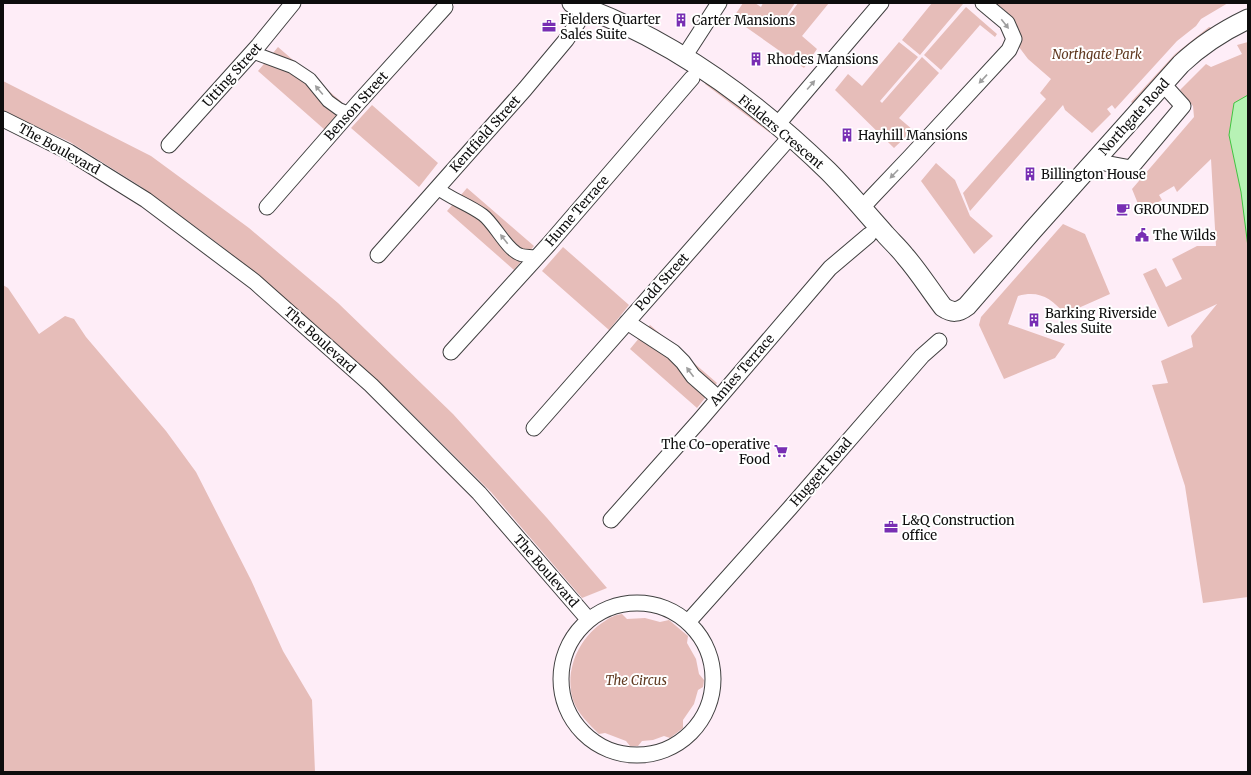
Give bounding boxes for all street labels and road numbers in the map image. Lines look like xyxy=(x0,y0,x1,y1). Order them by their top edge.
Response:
street label: Utting Street xyxy=(199,39,265,111)
street label: Benson Street xyxy=(320,68,392,144)
street label: Northgate Road xyxy=(1095,75,1173,159)
street label: Fielders Crescent xyxy=(735,91,827,173)
street label: Kentfield Street xyxy=(446,92,524,176)
street label: The Boulevard xyxy=(15,120,103,178)
street label: Hume Terrace xyxy=(542,172,613,250)
street label: Podd Street xyxy=(632,250,692,314)
street label: The Boulevard xyxy=(281,303,360,377)
street label: Amies Terrace xyxy=(705,330,778,410)
street label: Huggett Road xyxy=(787,434,856,510)
street label: The Boulevard xyxy=(510,531,582,611)

